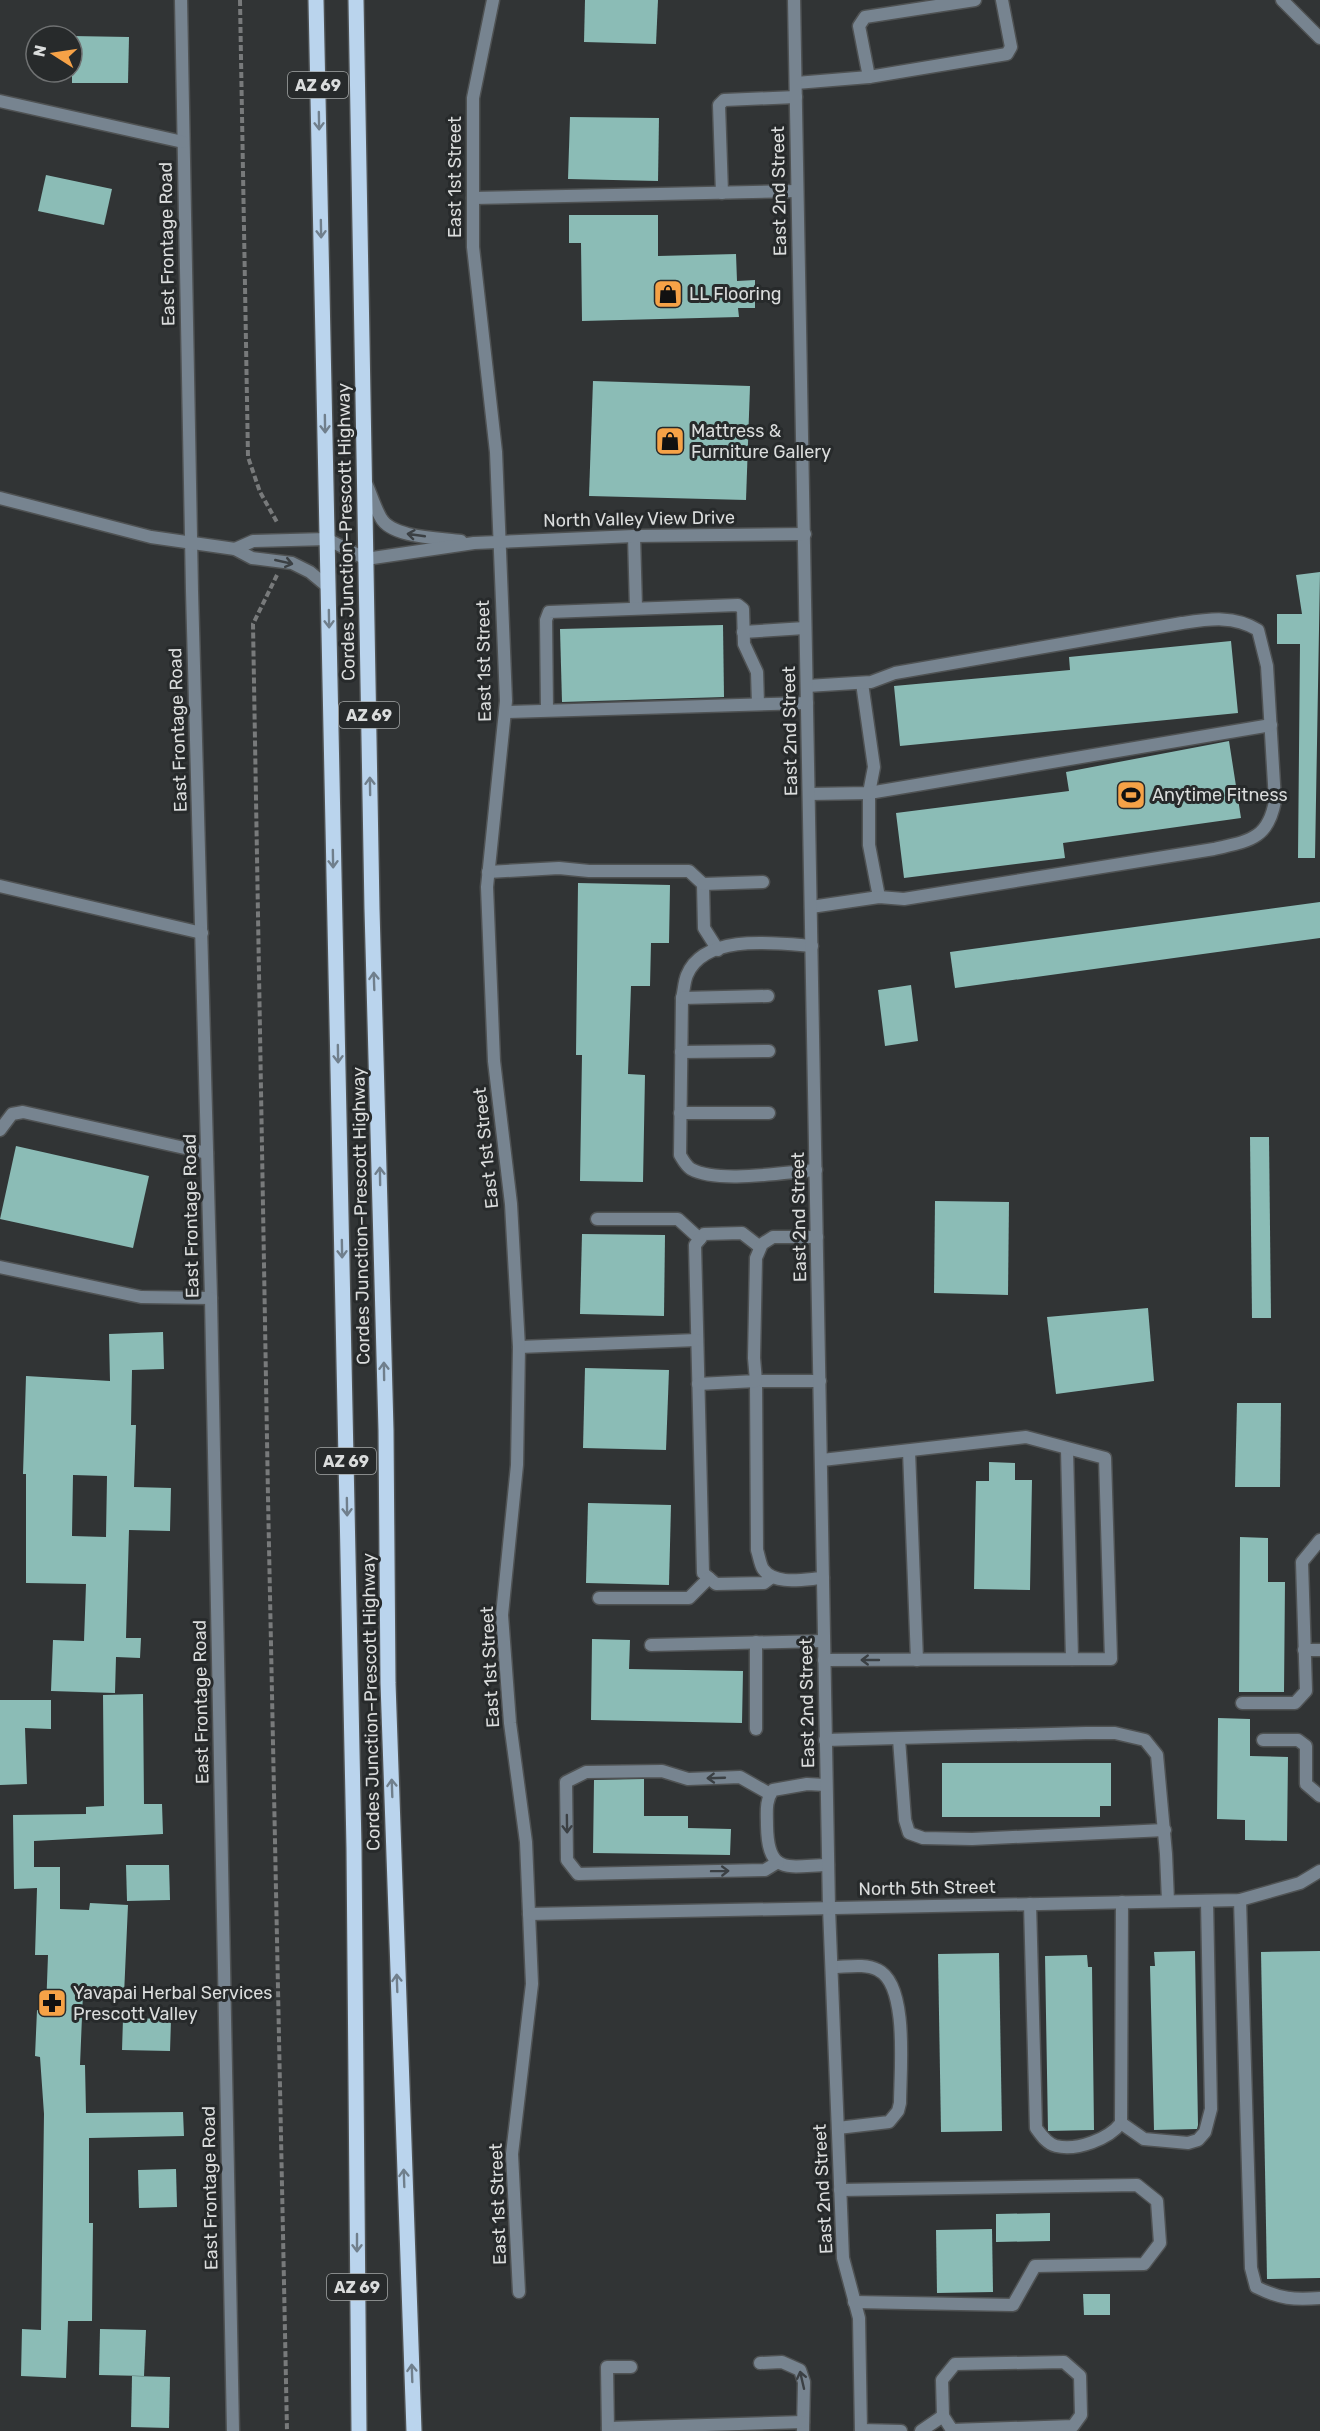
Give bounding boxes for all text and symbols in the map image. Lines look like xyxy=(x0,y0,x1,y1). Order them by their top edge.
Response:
north arrow xyxy=(24,24,84,84)
text: N xyxy=(29,43,50,59)
road number: AZ 69 xyxy=(288,72,348,98)
one-way arrow xyxy=(314,111,325,131)
street label: East 1st Street xyxy=(444,116,466,238)
street label: East 2nd Street xyxy=(767,126,791,256)
street label: East Frontage Road xyxy=(155,162,179,326)
one-way arrow xyxy=(316,218,327,238)
shop icon: LL Flooring xyxy=(652,278,684,310)
place label: LL Flooring xyxy=(689,283,782,305)
street label: Cordes Junction–Prescott Highway xyxy=(332,383,360,681)
one-way arrow xyxy=(319,413,331,433)
place label: Mattress & Furniture Gallery xyxy=(691,420,831,463)
shop icon: Mattress & Furniture Gallery xyxy=(654,425,686,457)
street label: North Valley View Drive xyxy=(543,506,735,532)
one-way arrow xyxy=(406,529,426,540)
one-way arrow xyxy=(274,556,293,568)
street label: East 1st Street xyxy=(472,600,496,722)
one-way arrow xyxy=(323,608,335,628)
street label: East Frontage Road xyxy=(164,647,192,813)
street label: East 2nd Street xyxy=(778,666,802,796)
road number: AZ 69 xyxy=(339,702,399,728)
one-way arrow xyxy=(364,777,376,797)
sports icon: Anytime Fitness xyxy=(1115,779,1147,811)
place label: Anytime Fitness xyxy=(1152,784,1288,806)
one-way arrow xyxy=(328,849,339,869)
one-way arrow xyxy=(368,972,380,992)
one-way arrow xyxy=(332,1044,343,1064)
street label: Cordes Junction–Prescott Highway xyxy=(347,1067,375,1365)
street label: East 1st Street xyxy=(469,1086,503,1210)
street label: East Frontage Road xyxy=(179,1134,203,1298)
street label: East 2nd Street xyxy=(787,1152,811,1282)
one-way arrow xyxy=(374,1167,385,1187)
one-way arrow xyxy=(336,1239,348,1259)
one-way arrow xyxy=(378,1362,390,1382)
road number: AZ 69 xyxy=(316,1448,376,1474)
one-way arrow xyxy=(341,1497,353,1517)
street label: Cordes Junction–Prescott Highway xyxy=(357,1553,385,1851)
street label: East 1st Street xyxy=(476,1606,504,1728)
street label: East Frontage Road xyxy=(189,1620,213,1784)
street label: East 2nd Street xyxy=(795,1638,819,1768)
one-way arrow xyxy=(861,1654,881,1666)
one-way arrow xyxy=(706,1772,726,1784)
one-way arrow xyxy=(386,1778,397,1798)
one-way arrow xyxy=(561,1813,573,1833)
one-way arrow xyxy=(709,1865,729,1877)
street label: North 5th Street xyxy=(858,1876,996,1900)
one-way arrow xyxy=(392,1973,403,1993)
place label: Yavapai Herbal Services Prescott Valley xyxy=(73,1982,272,2025)
pharmacy icon: Yavapai Herbal Services Prescott Valley xyxy=(36,1987,68,2019)
street label: East Frontage Road xyxy=(198,2106,222,2270)
street label: East 2nd Street xyxy=(809,2123,837,2255)
street label: East 1st Street xyxy=(485,2143,511,2265)
one-way arrow xyxy=(399,2168,410,2188)
one-way arrow xyxy=(351,2233,363,2253)
road number: AZ 69 xyxy=(327,2274,387,2300)
one-way arrow xyxy=(406,2363,417,2383)
one-way arrow xyxy=(796,2371,807,2390)

